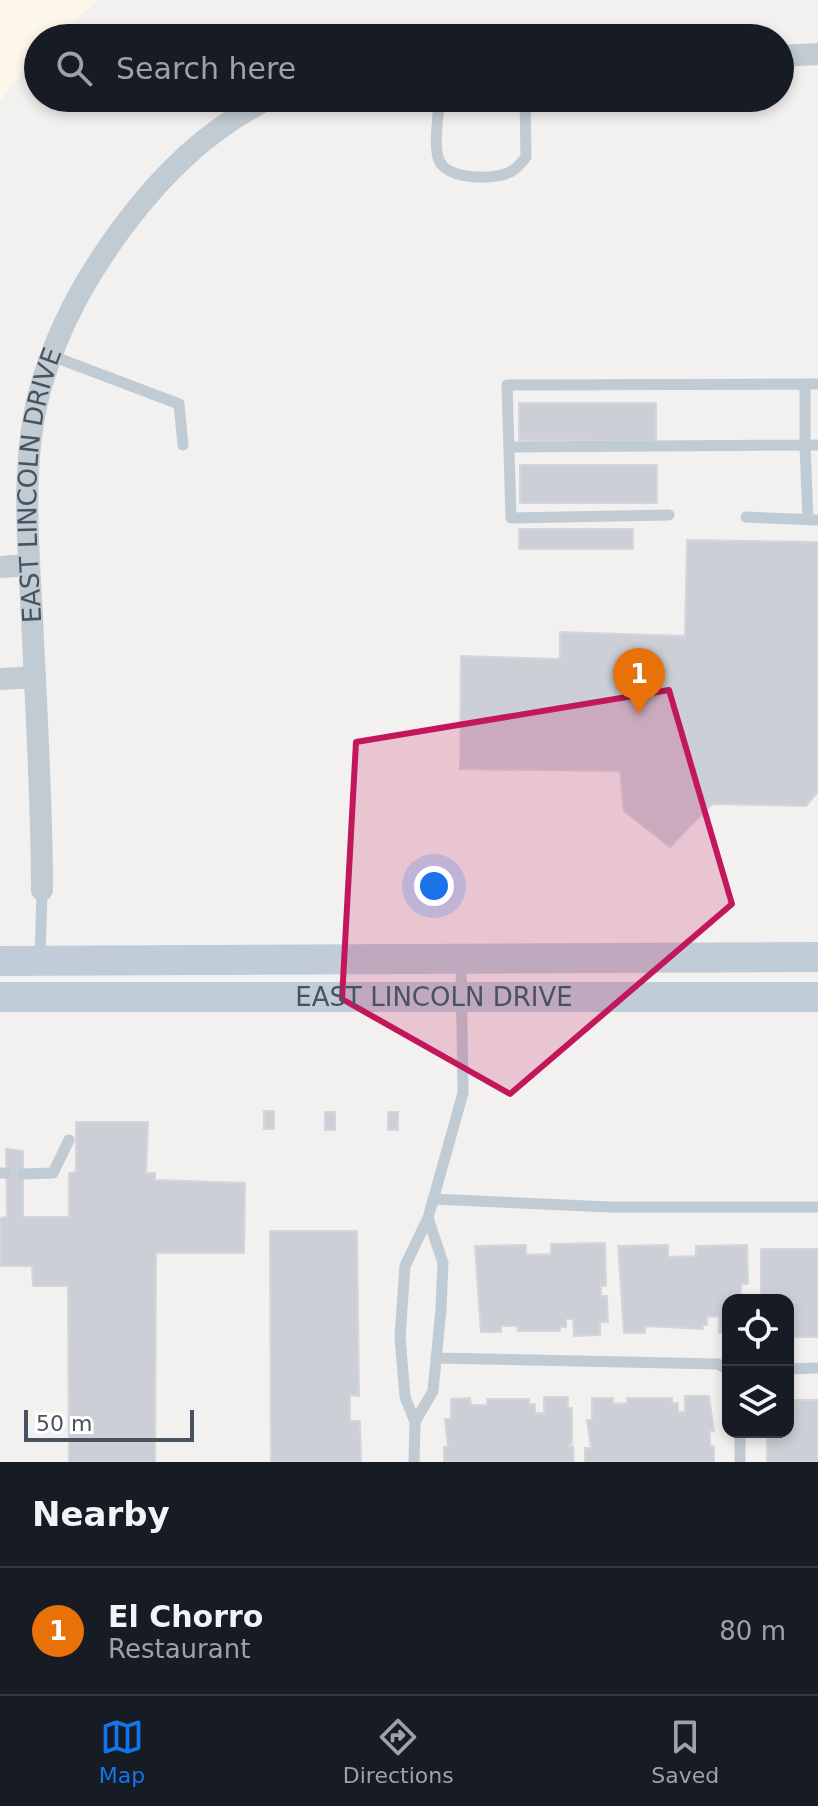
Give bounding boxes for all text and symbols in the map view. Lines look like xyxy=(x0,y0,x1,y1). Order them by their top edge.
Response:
search box xyxy=(24,24,794,112)
icon: search xyxy=(52,46,96,90)
text: Search here xyxy=(116,51,296,86)
street label: EAST LINCOLN DRIVE xyxy=(12,344,68,624)
pin: 1 xyxy=(613,648,665,714)
your location xyxy=(414,866,454,906)
street label: EAST LINCOLN DRIVE xyxy=(295,982,573,1012)
map controls xyxy=(722,1294,794,1438)
button: locate xyxy=(722,1294,794,1366)
button: layers xyxy=(722,1366,794,1438)
scale bar xyxy=(24,1406,194,1442)
text: 50 m xyxy=(36,1411,92,1436)
text: Nearby xyxy=(32,1494,170,1534)
text: El Chorro xyxy=(108,1599,263,1634)
text: 1 xyxy=(49,1616,67,1646)
text: 80 m xyxy=(719,1616,786,1646)
text: Restaurant xyxy=(108,1634,250,1664)
tab: Map xyxy=(99,1715,145,1788)
tab: Directions xyxy=(343,1715,454,1788)
tab: Saved xyxy=(651,1715,719,1788)

